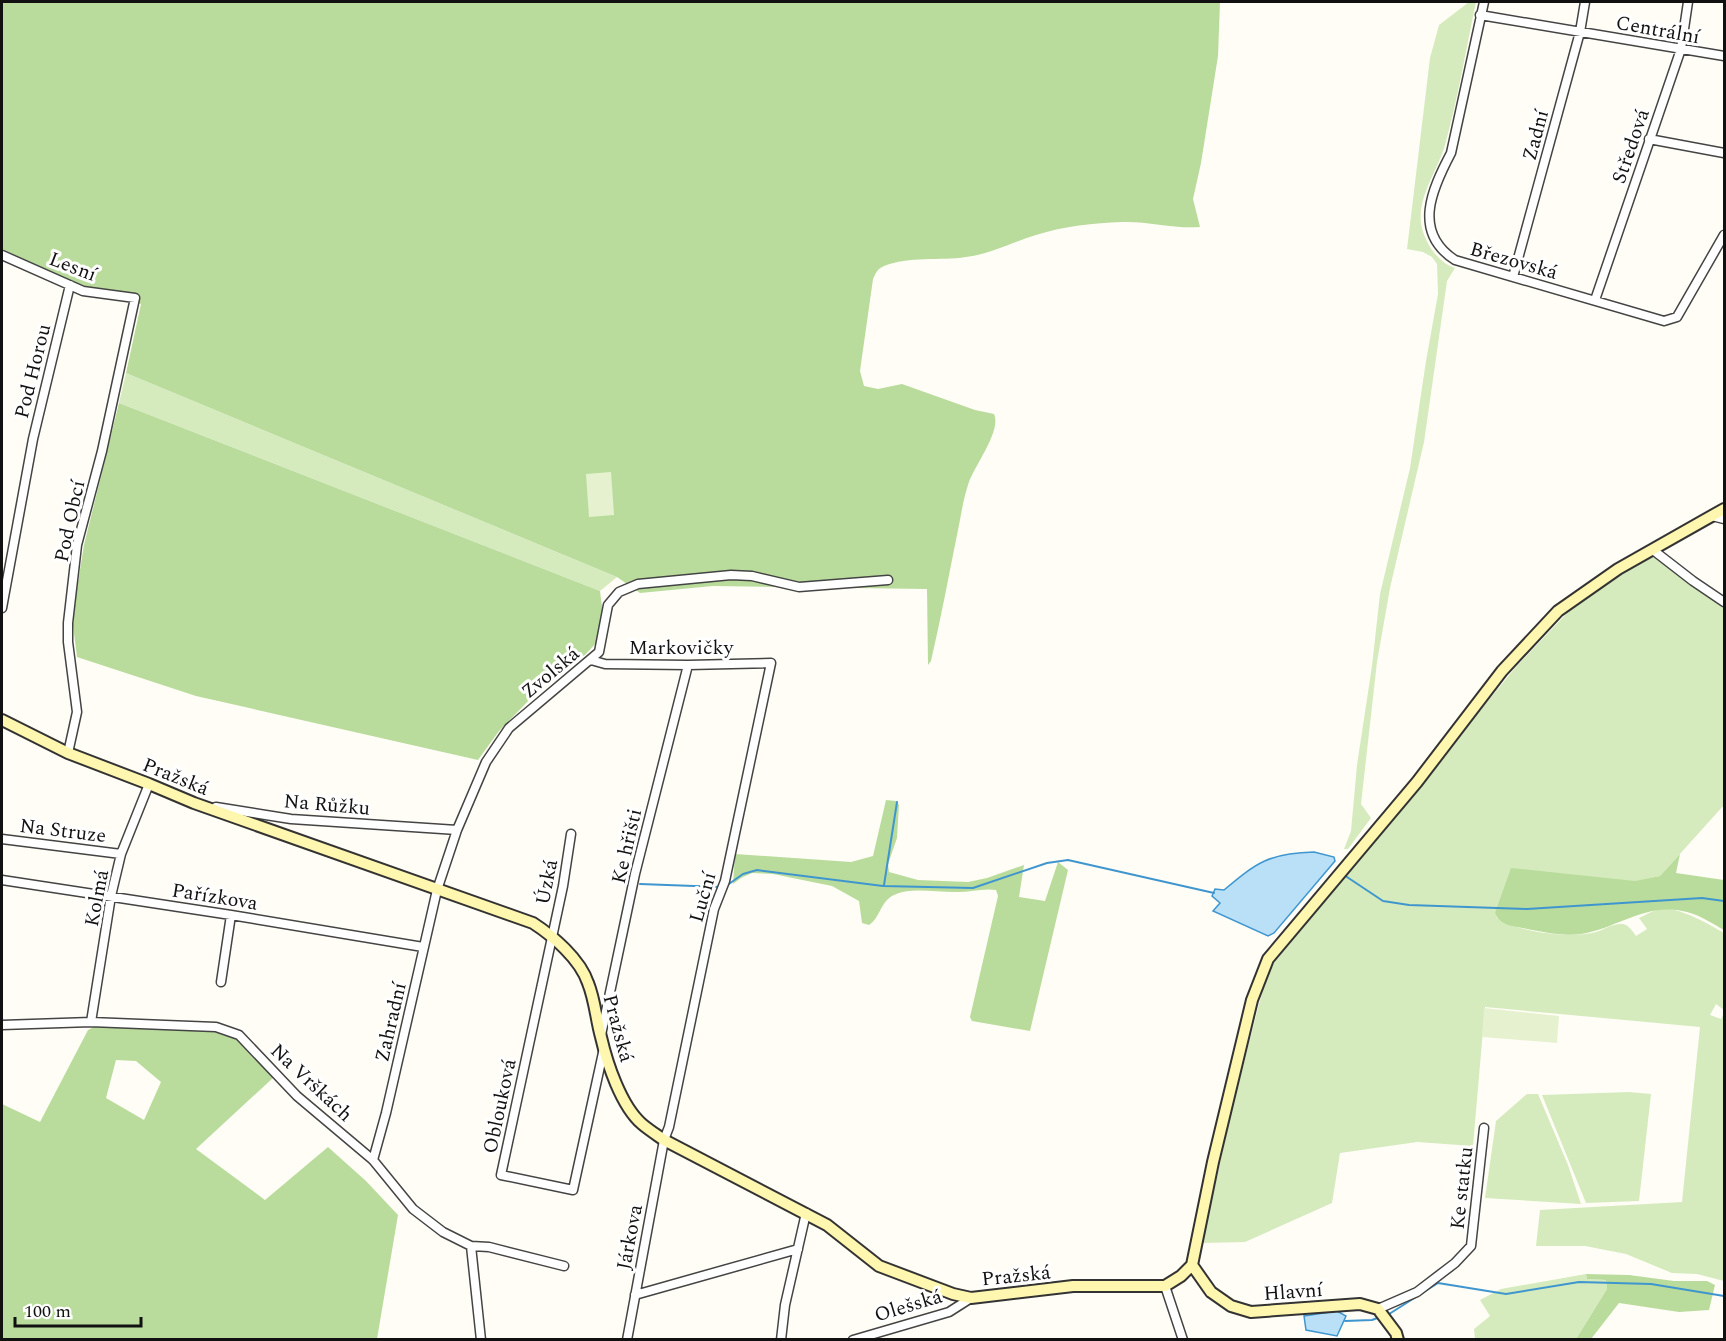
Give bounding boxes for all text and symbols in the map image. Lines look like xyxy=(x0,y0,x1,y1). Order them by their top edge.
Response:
street label: Centrální xyxy=(1614,8,1703,52)
street label: Středová xyxy=(1604,105,1658,188)
street label: Zadní xyxy=(1515,106,1557,164)
street label: Březovská xyxy=(1466,234,1561,288)
street label: Lesní xyxy=(45,244,101,290)
street label: Pod Horou xyxy=(7,321,59,422)
street label: Pod Obcí xyxy=(47,477,93,565)
street label: Markovičky xyxy=(629,633,735,663)
street label: Zvolská xyxy=(515,639,587,706)
street label: Pražská xyxy=(138,750,214,804)
street label: Na Růžku xyxy=(282,786,371,824)
street label: Ke hřišti xyxy=(604,806,650,887)
street label: Na Struze xyxy=(18,811,108,851)
street label: Úzká xyxy=(528,857,566,908)
street label: Kolmá xyxy=(77,867,117,929)
street label: Luční xyxy=(681,868,725,926)
street label: Pařízkova xyxy=(170,875,260,919)
street label: Zahradní xyxy=(367,979,415,1065)
street label: Pražská xyxy=(595,991,642,1066)
street label: Na Vrškách xyxy=(263,1037,359,1129)
street label: Oblouková xyxy=(475,1056,525,1156)
street label: Ke statku xyxy=(1443,1145,1481,1231)
street label: Járkova xyxy=(609,1202,651,1272)
street label: Pražská xyxy=(980,1257,1052,1295)
street label: Hlavní xyxy=(1262,1275,1324,1309)
street label: Olešská xyxy=(871,1281,946,1330)
scale bar xyxy=(15,1290,141,1328)
text: 100 m xyxy=(24,1298,71,1325)

